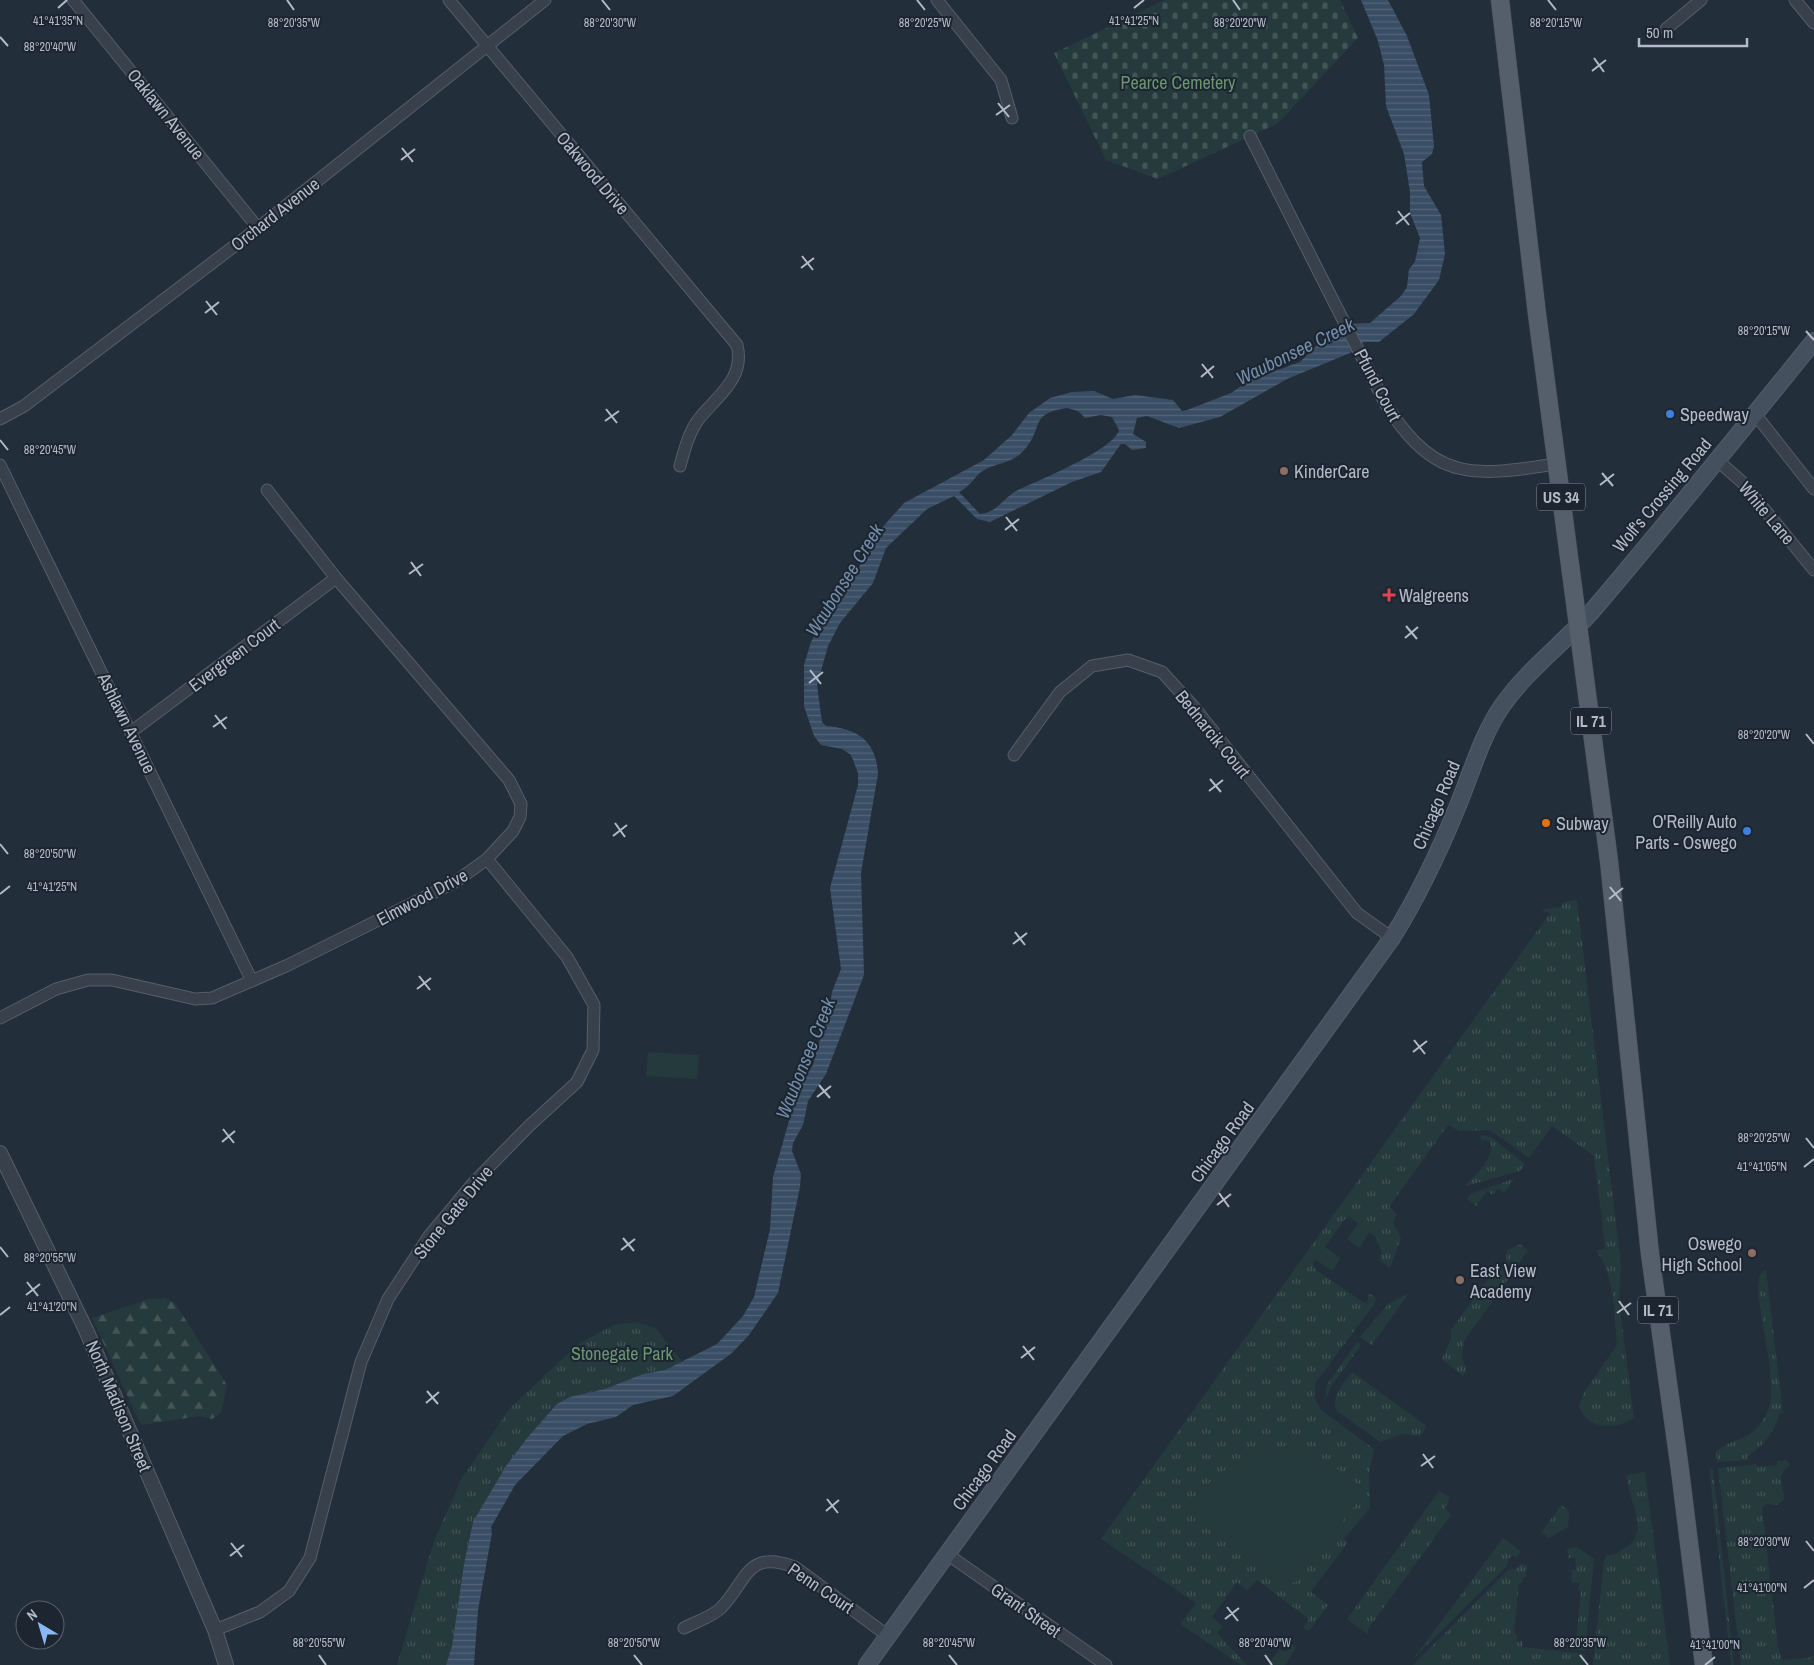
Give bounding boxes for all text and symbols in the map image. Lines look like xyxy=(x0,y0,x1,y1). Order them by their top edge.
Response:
text: 41°41'35"N xyxy=(33,13,83,29)
text: 41°41'25"N xyxy=(1109,13,1159,29)
text: 88°20'35"W xyxy=(268,15,321,31)
text: 88°20'30"W xyxy=(584,15,637,31)
text: 88°20'25"W xyxy=(899,15,952,31)
text: 88°20'20"W xyxy=(1214,15,1267,31)
text: 88°20'15"W xyxy=(1530,15,1583,31)
scale bar xyxy=(1639,15,1746,47)
text: 50 m xyxy=(1646,22,1673,43)
text: 88°20'40"W xyxy=(24,39,77,55)
street label: Oaklawn Avenue xyxy=(122,63,210,165)
park label: Pearce Cemetery xyxy=(1121,70,1236,95)
street label: Oakwood Drive xyxy=(551,126,635,220)
street label: Orchard Avenue xyxy=(225,171,325,257)
water label: Waubonsee Creek xyxy=(1231,311,1360,391)
text: 88°20'15"W xyxy=(1738,323,1791,339)
street label: Pfund Court xyxy=(1348,344,1408,426)
place label: Speedway xyxy=(1680,402,1750,427)
marker: Speedway xyxy=(1664,408,1676,420)
street label: Wolf's Crossing Road xyxy=(1607,433,1717,557)
text: 88°20'45"W xyxy=(24,442,77,458)
place label: KinderCare xyxy=(1294,459,1369,484)
marker: KinderCare xyxy=(1278,465,1290,477)
street label: White Lane xyxy=(1733,476,1801,550)
road number: US 34 xyxy=(1537,484,1585,511)
water label: Waubonsee Creek xyxy=(799,518,890,641)
place label: Walgreens xyxy=(1399,583,1469,608)
marker: Walgreens xyxy=(1383,589,1395,601)
street label: Evergreen Court xyxy=(183,612,285,698)
street label: Ashlawn Avenue xyxy=(91,668,162,777)
street label: Bednarcik Court xyxy=(1170,685,1256,783)
road number: IL 71 xyxy=(1571,708,1611,734)
text: 88°20'20"W xyxy=(1738,727,1791,743)
street label: Chicago Road xyxy=(1406,757,1466,853)
place label: O'Reilly Auto Parts - Oswego xyxy=(1635,809,1737,855)
place label: Subway xyxy=(1556,811,1609,836)
marker: Subway xyxy=(1540,817,1552,829)
marker: O'Reilly Auto Parts - Oswego xyxy=(1741,825,1753,837)
text: 88°20'50"W xyxy=(24,846,77,862)
street label: Elmwood Drive xyxy=(372,862,472,932)
text: 41°41'25"N xyxy=(27,879,77,895)
water label: Waubonsee Creek xyxy=(769,992,842,1123)
street label: Chicago Road xyxy=(1184,1096,1260,1188)
text: 88°20'25"W xyxy=(1738,1130,1791,1146)
text: 41°41'05"N xyxy=(1737,1159,1787,1175)
street label: Stone Gate Drive xyxy=(407,1160,499,1264)
place label: Oswego High School xyxy=(1662,1231,1742,1277)
marker: Oswego High School xyxy=(1746,1247,1758,1259)
text: 88°20'55"W xyxy=(24,1250,77,1266)
place label: East View Academy xyxy=(1469,1258,1537,1304)
marker: East View Academy xyxy=(1454,1274,1466,1286)
road number: IL 71 xyxy=(1638,1296,1678,1324)
text: 41°41'20"N xyxy=(27,1299,77,1315)
street label: North Madison Street xyxy=(80,1337,158,1475)
park label: Stonegate Park xyxy=(571,1341,673,1366)
street label: Chicago Road xyxy=(946,1424,1022,1516)
text: 88°20'30"W xyxy=(1738,1534,1791,1550)
street label: Penn Court xyxy=(783,1557,859,1619)
street label: Grant Street xyxy=(986,1577,1066,1643)
text: 41°41'00"N xyxy=(1737,1580,1787,1596)
north arrow xyxy=(15,1600,65,1650)
text: N xyxy=(23,1605,41,1624)
text: 88°20'55"W xyxy=(293,1635,346,1651)
text: 88°20'50"W xyxy=(608,1635,661,1651)
text: 88°20'45"W xyxy=(923,1635,976,1651)
text: 88°20'40"W xyxy=(1239,1635,1292,1651)
text: 88°20'35"W xyxy=(1554,1635,1607,1651)
text: 41°41'00"N xyxy=(1690,1637,1740,1653)

